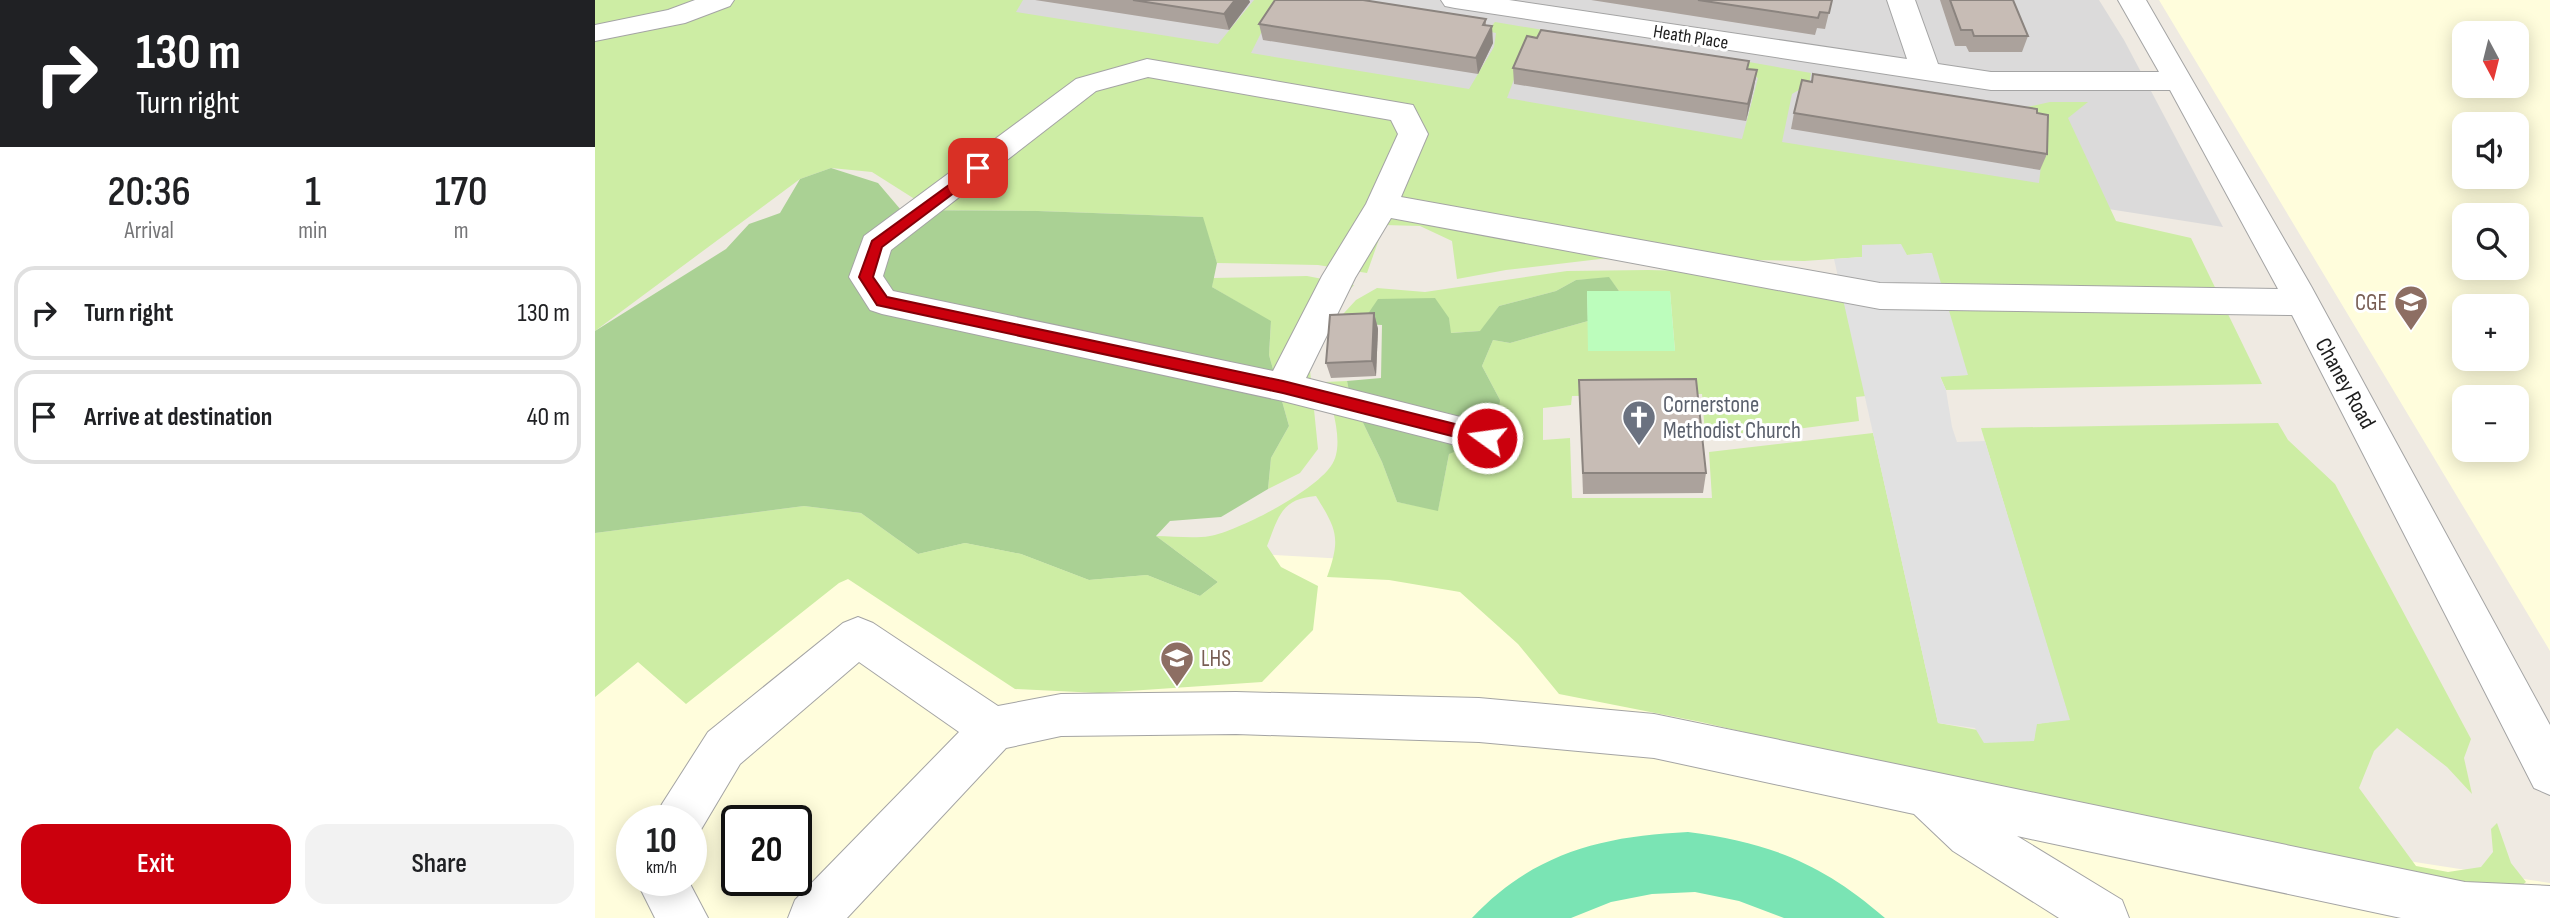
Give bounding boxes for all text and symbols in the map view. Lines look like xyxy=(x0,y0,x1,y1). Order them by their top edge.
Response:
street label: Heath Place xyxy=(1652,20,1730,55)
north arrow xyxy=(2452,21,2529,98)
map controls xyxy=(2452,21,2529,462)
text: 130 m xyxy=(136,24,241,83)
icon: right xyxy=(21,28,112,119)
text: Turn right xyxy=(136,84,240,123)
button: sound xyxy=(2452,112,2529,189)
pin xyxy=(948,138,1008,198)
icon: arrive xyxy=(959,149,997,187)
text: 20:36 xyxy=(108,167,191,218)
text: 1 xyxy=(305,167,321,218)
text: 170 xyxy=(435,167,487,218)
button: search xyxy=(2452,203,2529,280)
text: Arrival xyxy=(124,217,174,245)
text: min xyxy=(298,217,327,245)
text: m xyxy=(454,217,468,245)
school or university icon: CGE xyxy=(2392,283,2430,332)
place label: CGE xyxy=(2355,289,2387,317)
icon: right xyxy=(25,294,63,332)
button: + xyxy=(2452,294,2529,371)
text: Turn right xyxy=(84,298,173,329)
text: 130 m xyxy=(518,298,570,329)
street label: Chaney Road xyxy=(2309,333,2382,434)
button: − xyxy=(2452,385,2529,462)
place label: Cornerstone Methodist Church xyxy=(1663,391,1801,445)
icon: arrive xyxy=(25,398,63,436)
church icon: Cornerstone Methodist Church xyxy=(1620,398,1658,447)
position arrow xyxy=(1450,401,1524,475)
text: Arrive at destination xyxy=(84,402,272,433)
text: 40 m xyxy=(527,402,570,433)
school or university icon: LHS xyxy=(1158,639,1196,688)
place label: LHS xyxy=(1201,645,1231,673)
speed limit sign: 20 xyxy=(721,805,812,896)
text: 10 xyxy=(646,820,677,863)
button: Exit xyxy=(21,824,291,904)
button: Share xyxy=(305,824,574,904)
text: km/h xyxy=(646,857,677,878)

